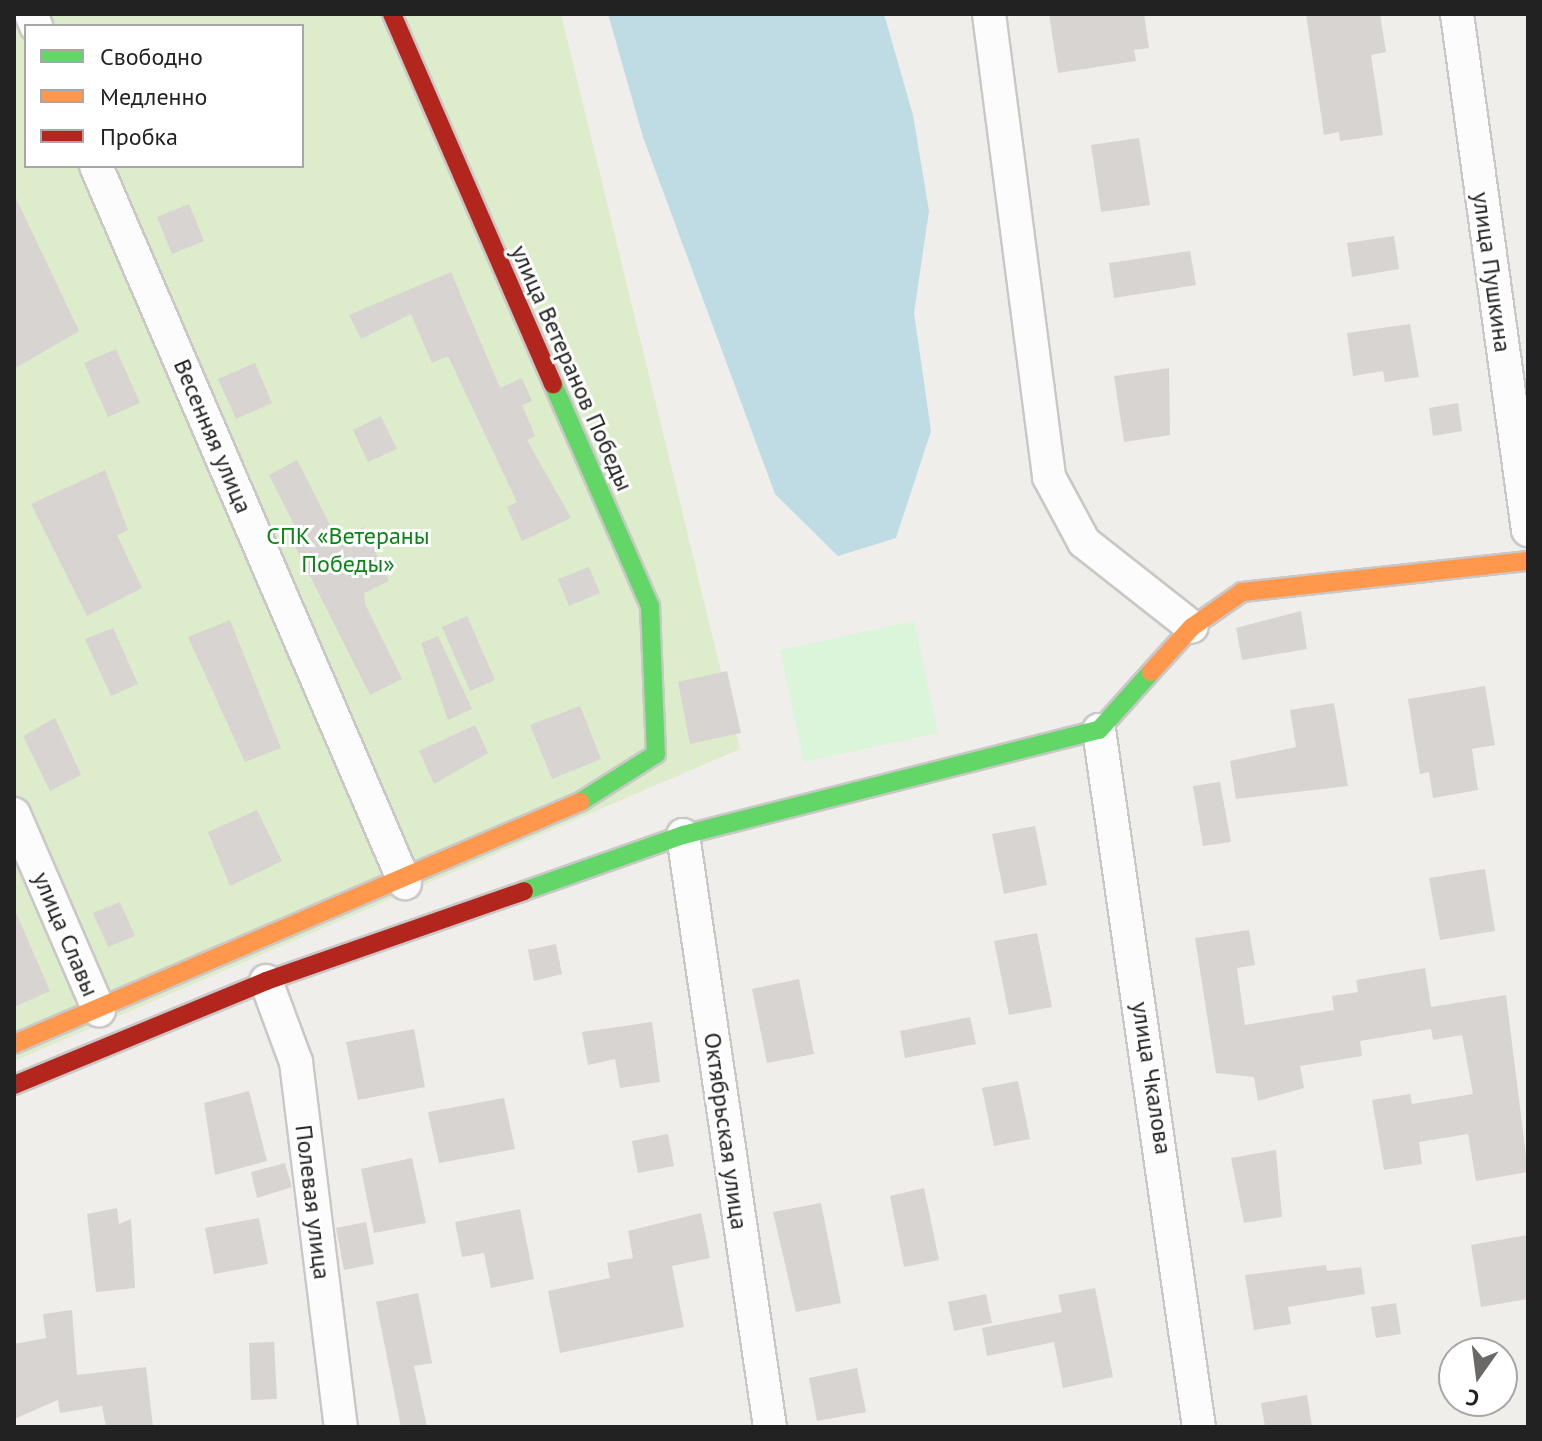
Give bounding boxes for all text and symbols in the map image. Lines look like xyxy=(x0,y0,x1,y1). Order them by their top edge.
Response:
legend xyxy=(24,24,304,168)
text: Свободно xyxy=(100,41,203,72)
text: Медленно xyxy=(100,81,207,112)
text: Пробка xyxy=(100,121,178,152)
street label: улица Пушкина xyxy=(1466,190,1518,354)
street label: улица Ветеранов Победы xyxy=(505,241,639,495)
street label: Весенняя улица xyxy=(168,355,258,517)
park label: СПК «Ветераны Победы» xyxy=(266,522,430,578)
street label: улица Славы xyxy=(27,867,105,1001)
street label: улица Чкалова xyxy=(1126,1000,1178,1156)
street label: Октябрьская улица xyxy=(698,1031,754,1231)
street label: Полевая улица xyxy=(289,1123,337,1281)
north arrow xyxy=(1438,1337,1518,1417)
text: С xyxy=(1463,1383,1482,1413)

